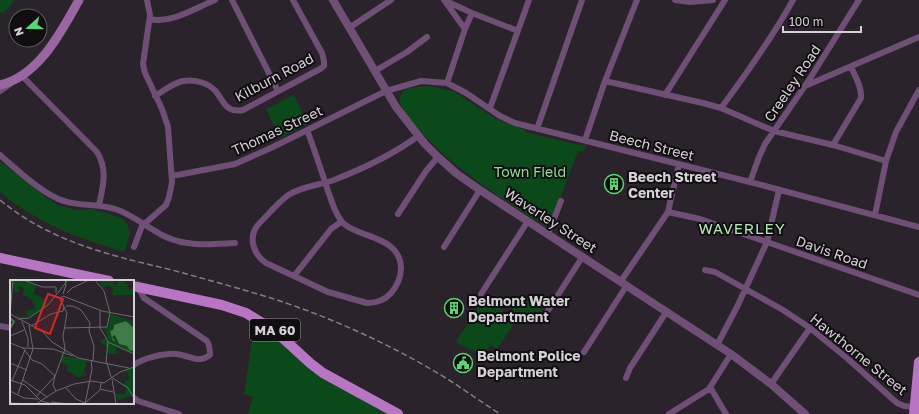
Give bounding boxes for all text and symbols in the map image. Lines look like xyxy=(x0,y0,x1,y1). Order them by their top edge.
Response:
north arrow xyxy=(8,8,48,48)
scale bar xyxy=(783,8,861,34)
text: 100 m xyxy=(789,14,823,29)
text: N xyxy=(11,26,26,38)
street label: Creeley Road xyxy=(760,41,824,125)
street label: Kilburn Road xyxy=(232,49,316,105)
street label: Thomas Street xyxy=(229,102,325,158)
street label: Beech Street xyxy=(608,126,696,164)
park label: Town Field xyxy=(494,163,566,180)
place label: Beech Street Center xyxy=(628,168,717,201)
building icon: Beech Street Center xyxy=(603,173,625,195)
street label: Waverley Street xyxy=(502,184,600,256)
district label: WAVERLEY xyxy=(698,219,786,237)
street label: Davis Road xyxy=(794,232,870,272)
inset map xyxy=(10,280,134,404)
place label: Belmont Water Department xyxy=(468,292,570,325)
building icon: Belmont Water Department xyxy=(443,297,465,319)
street label: Hawthorne Street xyxy=(807,310,911,398)
road number: MA 60 xyxy=(250,319,300,341)
place label: Belmont Police Department xyxy=(477,347,581,380)
public building icon: Belmont Police Department xyxy=(452,352,474,374)

